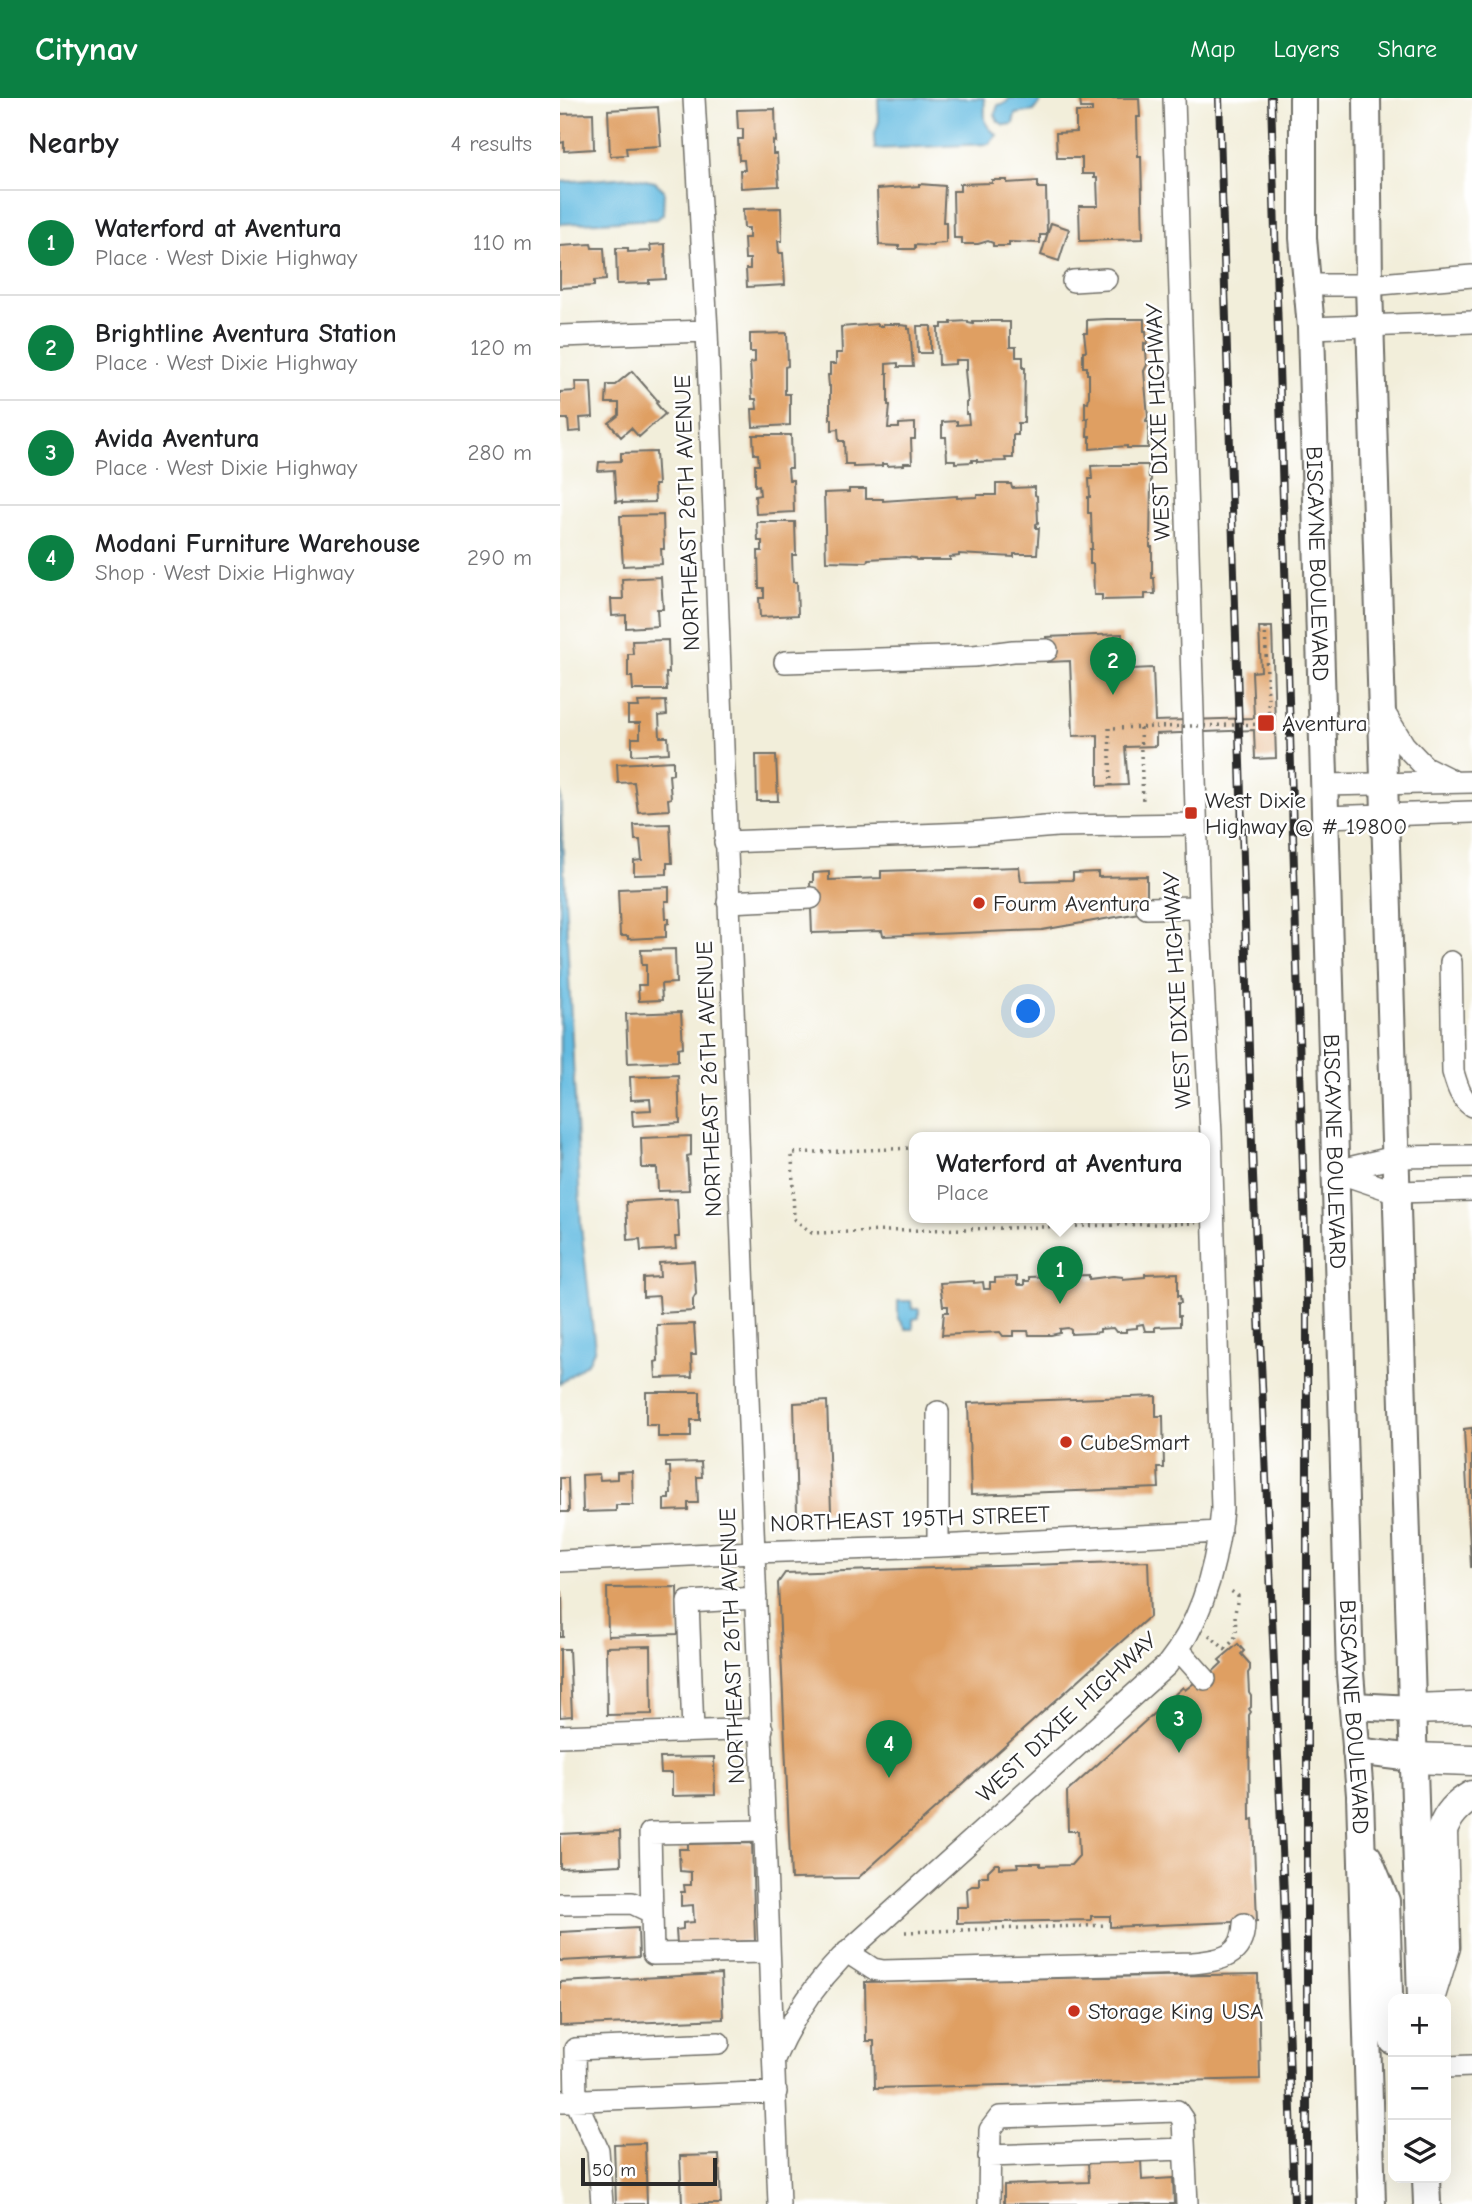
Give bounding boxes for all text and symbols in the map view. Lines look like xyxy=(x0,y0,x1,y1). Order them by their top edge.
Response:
text: Citynav xyxy=(35,30,138,68)
text: Map xyxy=(1190,35,1236,63)
text: Layers xyxy=(1274,35,1339,63)
text: Share xyxy=(1377,35,1437,63)
text: Nearby xyxy=(28,126,119,161)
text: 4 results xyxy=(450,130,532,157)
text: Waterford at Aventura xyxy=(95,214,342,244)
text: 1 xyxy=(46,229,56,256)
text: 110 m xyxy=(473,229,532,256)
text: Place · West Dixie Highway xyxy=(95,244,357,271)
street label: WEST DIXIE HIGHWAY xyxy=(1140,302,1176,541)
text: Brightline Aventura Station xyxy=(95,319,397,349)
text: 2 xyxy=(45,334,57,361)
text: 120 m xyxy=(470,334,532,361)
text: Place · West Dixie Highway xyxy=(95,349,357,376)
street label: NORTHEAST 26TH AVENUE xyxy=(669,374,705,651)
text: Avida Aventura xyxy=(95,424,260,454)
text: 3 xyxy=(45,439,57,466)
text: 280 m xyxy=(467,439,532,466)
street label: BISCAYNE BOULEVARD xyxy=(1301,446,1335,682)
text: Place · West Dixie Highway xyxy=(95,454,357,481)
text: Modani Furniture Warehouse xyxy=(95,529,420,559)
text: 4 xyxy=(46,544,56,571)
text: 290 m xyxy=(467,544,532,571)
text: Shop · West Dixie Highway xyxy=(95,559,354,586)
pin: 2 xyxy=(1090,637,1136,695)
place label: Aventura xyxy=(1282,710,1368,737)
marker: Aventura xyxy=(1256,713,1276,733)
place label: West Dixie Highway @ # 19800 xyxy=(1205,787,1407,840)
marker: West Dixie Highway @ # 19800 xyxy=(1183,805,1199,821)
street label: WEST DIXIE HIGHWAY xyxy=(1157,870,1197,1109)
place label: Fourm Aventura xyxy=(993,890,1150,917)
marker: Fourm Aventura xyxy=(971,895,987,911)
street label: NORTHEAST 26TH AVENUE xyxy=(691,940,727,1217)
your location xyxy=(1011,994,1045,1028)
street label: BISCAYNE BOULEVARD xyxy=(1318,1033,1352,1269)
popup xyxy=(909,1132,1210,1223)
text: Waterford at Aventura xyxy=(936,1149,1183,1179)
text: Place xyxy=(936,1179,989,1206)
pin: 1 xyxy=(1037,1246,1083,1304)
place label: CubeSmart xyxy=(1080,1429,1190,1456)
marker: CubeSmart xyxy=(1058,1434,1074,1450)
street label: NORTHEAST 195TH STREET xyxy=(770,1501,1050,1537)
street label: NORTHEAST 26TH AVENUE xyxy=(714,1507,750,1784)
street label: BISCAYNE BOULEVARD xyxy=(1334,1599,1375,1835)
street label: WEST DIXIE HIGHWAY xyxy=(971,1626,1163,1808)
pin: 3 xyxy=(1156,1695,1202,1753)
pin: 4 xyxy=(866,1720,912,1778)
map controls xyxy=(1388,1994,1451,2183)
button: + xyxy=(1388,1994,1451,2057)
place label: Storage King USA xyxy=(1088,1998,1263,2025)
marker: Storage King USA xyxy=(1066,2003,1082,2019)
button: − xyxy=(1388,2057,1451,2120)
button: layers xyxy=(1388,2120,1451,2183)
scale bar xyxy=(581,2155,718,2187)
text: 50 m xyxy=(592,2159,636,2181)

